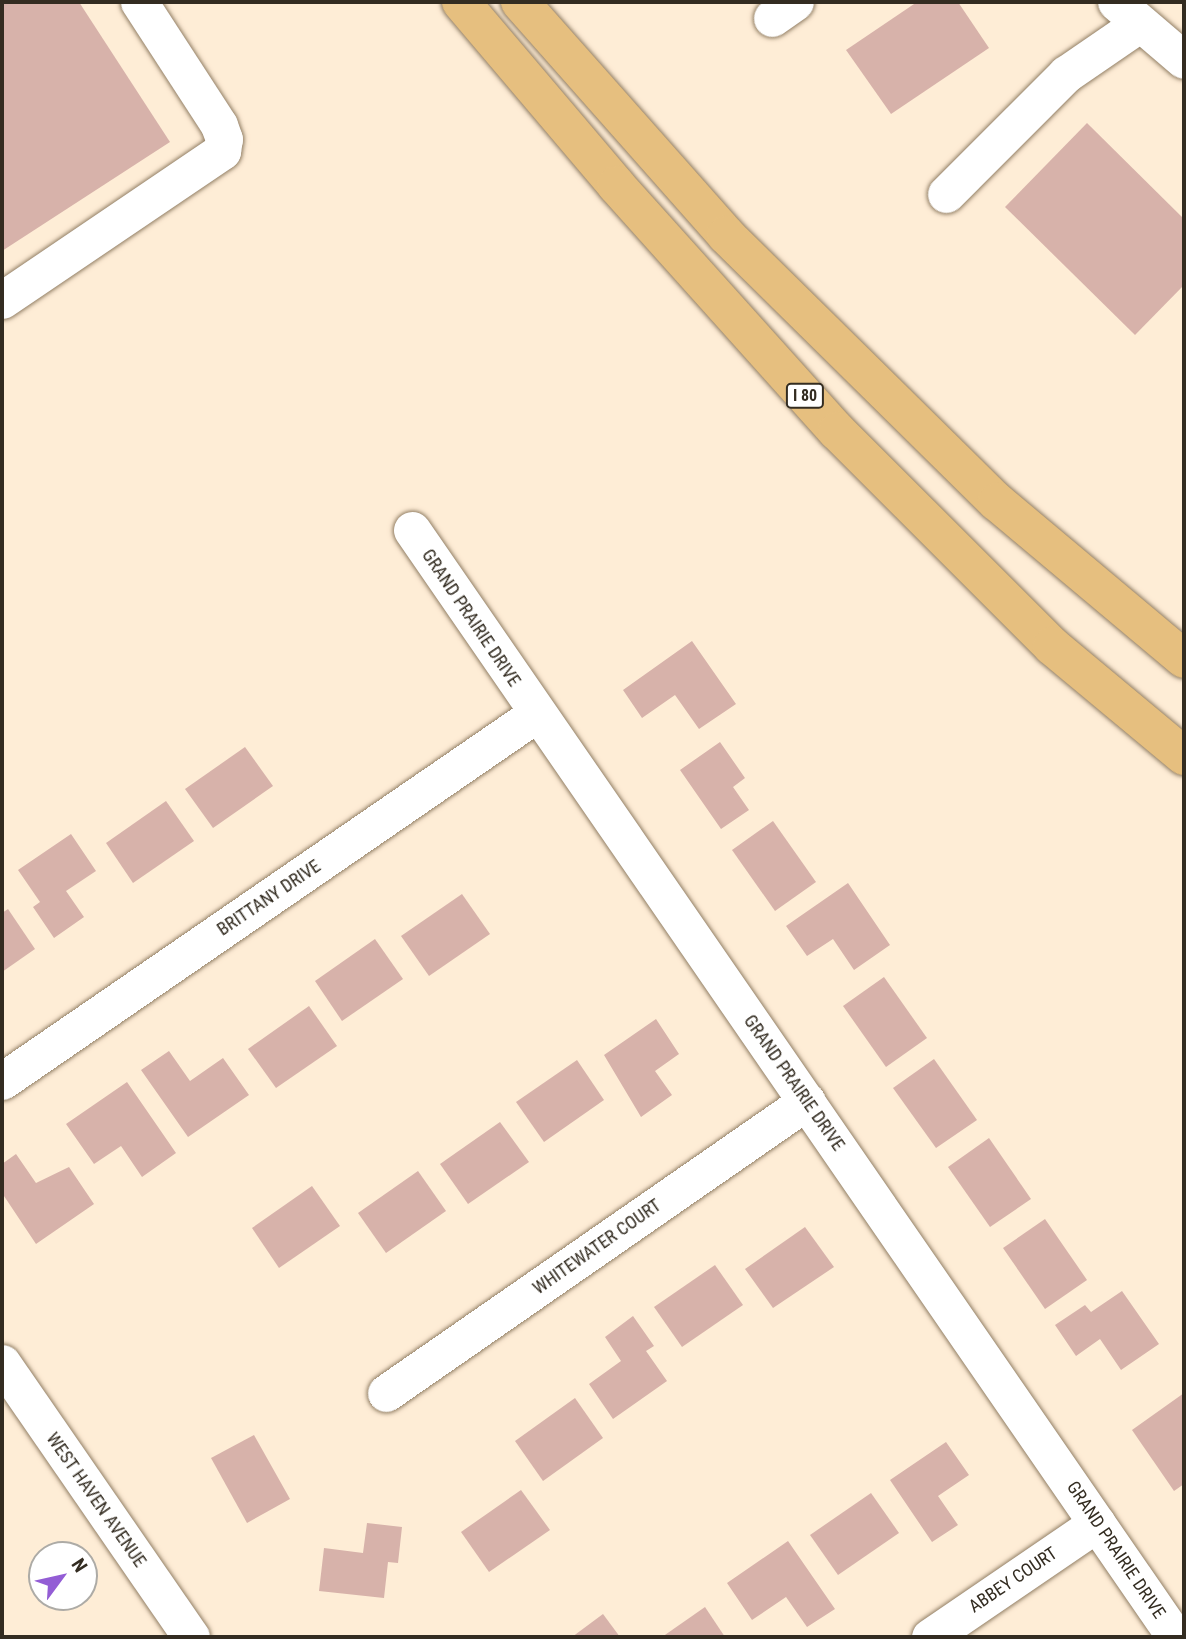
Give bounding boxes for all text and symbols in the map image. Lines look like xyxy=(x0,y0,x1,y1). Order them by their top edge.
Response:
road number: I 80 xyxy=(786,384,824,408)
street label: GRAND PRAIRIE DRIVE xyxy=(417,545,525,691)
street label: BRITTANY DRIVE xyxy=(213,855,325,941)
street label: GRAND PRAIRIE DRIVE xyxy=(739,1011,849,1155)
street label: WHITEWATER COURT xyxy=(529,1195,665,1299)
street label: WEST HAVEN AVENUE xyxy=(41,1428,151,1572)
street label: GRAND PRAIRIE DRIVE xyxy=(1062,1477,1170,1623)
north arrow xyxy=(28,1541,98,1611)
street label: ABBEY COURT xyxy=(965,1543,1061,1617)

